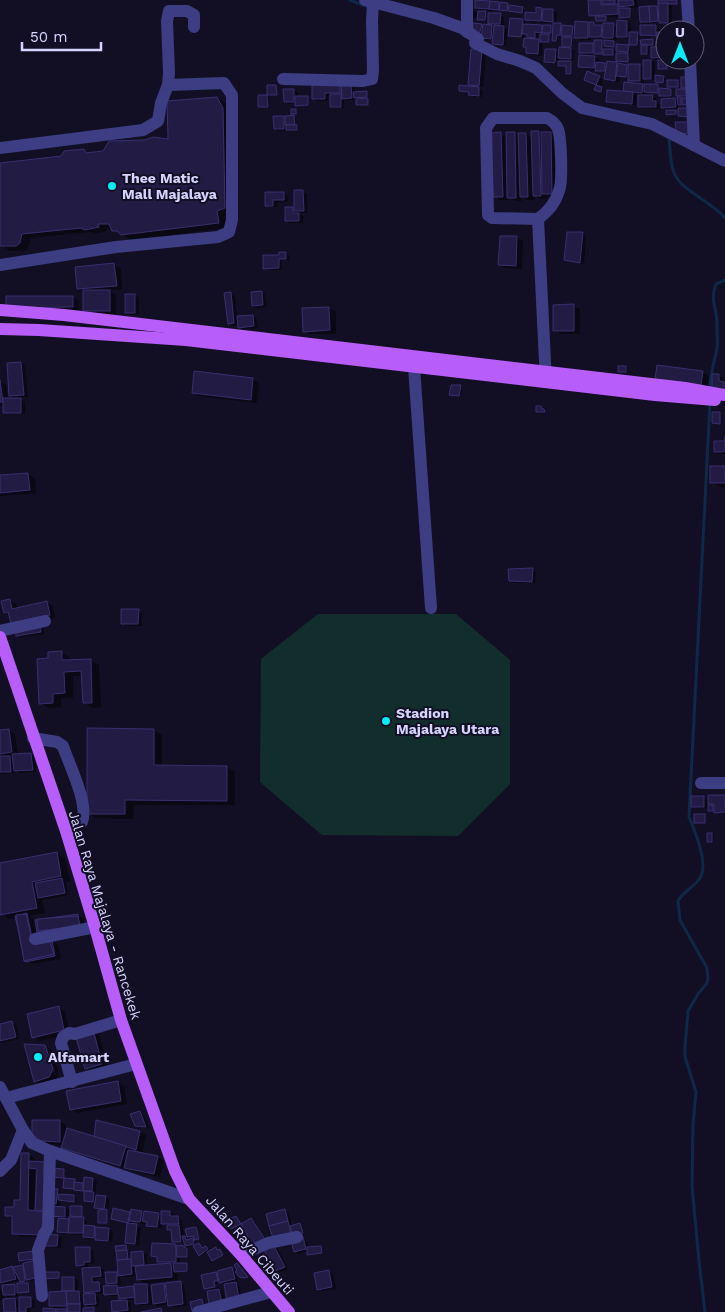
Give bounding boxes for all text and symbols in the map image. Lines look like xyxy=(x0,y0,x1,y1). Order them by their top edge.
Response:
scale bar xyxy=(22,20,101,52)
north arrow xyxy=(655,20,705,70)
text: U xyxy=(675,24,685,40)
text: 50 m xyxy=(30,28,67,46)
place label: Thee Matic Mall Majalaya xyxy=(122,170,218,202)
marker: Thee Matic Mall Majalaya xyxy=(106,180,118,192)
place label: Stadion Majalaya Utara xyxy=(396,705,500,737)
marker: Stadion Majalaya Utara xyxy=(380,715,392,727)
street label: Jalan Raya Majalaya - Rancekek xyxy=(66,809,144,1021)
place label: Alfamart xyxy=(48,1049,109,1065)
marker: Alfamart xyxy=(32,1051,44,1063)
street label: Jalan Raya Cibeuti xyxy=(203,1192,297,1298)

